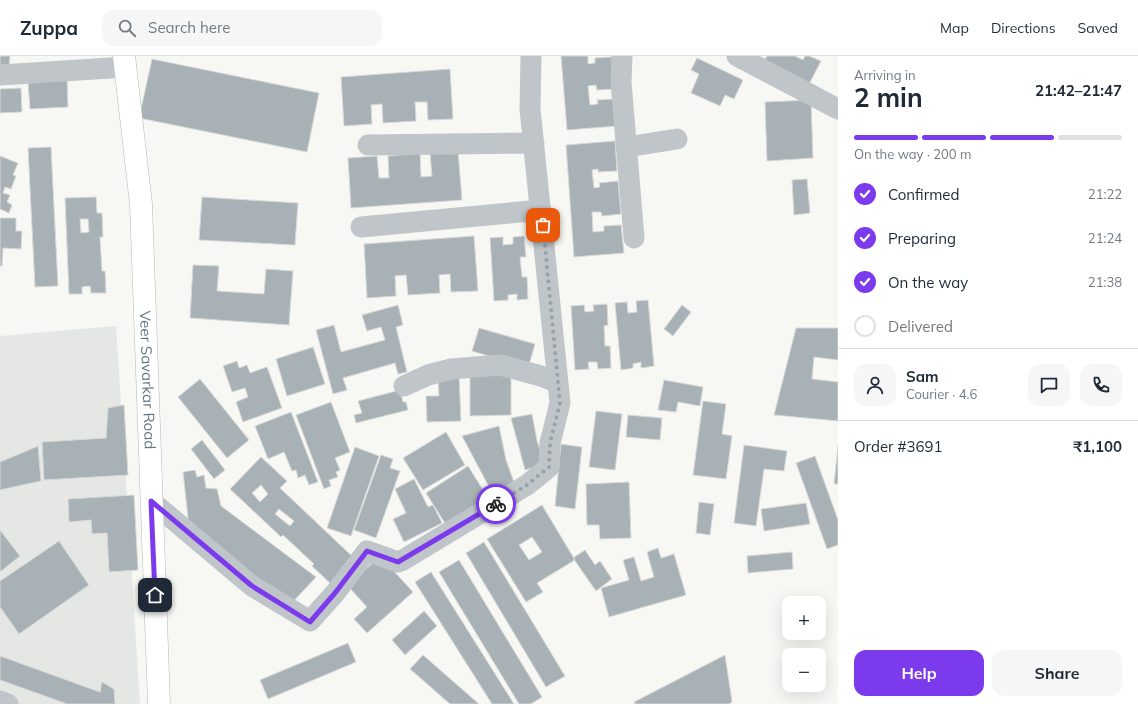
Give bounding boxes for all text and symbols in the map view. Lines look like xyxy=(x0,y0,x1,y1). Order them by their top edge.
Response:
search box xyxy=(102,10,382,46)
text: Zuppa xyxy=(20,16,78,40)
icon: search xyxy=(116,17,138,39)
text: Search here xyxy=(148,18,230,37)
text: Map xyxy=(940,19,969,37)
text: Directions xyxy=(991,19,1056,37)
text: Saved xyxy=(1078,19,1118,37)
text: Arriving in xyxy=(854,67,916,83)
text: 2 min xyxy=(854,81,923,114)
text: 21:42–21:47 xyxy=(1035,81,1122,100)
text: On the way · 200 m xyxy=(854,146,971,162)
icon: check xyxy=(854,183,876,205)
text: Confirmed xyxy=(888,185,959,204)
text: 21:22 xyxy=(1088,186,1122,202)
pin xyxy=(526,208,560,242)
icon: bag xyxy=(532,214,554,236)
icon: check xyxy=(854,227,876,249)
text: Preparing xyxy=(888,229,956,248)
text: 21:24 xyxy=(1088,230,1122,246)
icon: check xyxy=(854,271,876,293)
text: On the way xyxy=(888,273,968,292)
text: 21:38 xyxy=(1088,274,1122,290)
street label: Veer Savarkar Road xyxy=(136,310,160,450)
text: Delivered xyxy=(888,317,953,336)
button: person xyxy=(854,364,896,406)
button: chat xyxy=(1028,364,1070,406)
button: phone xyxy=(1080,364,1122,406)
text: Sam xyxy=(906,367,938,386)
text: Courier · 4.6 xyxy=(906,386,977,402)
text: Order #3691 xyxy=(854,437,942,456)
text: ₹1,100 xyxy=(1073,437,1122,456)
courier xyxy=(476,484,516,524)
icon: bike xyxy=(485,493,507,515)
pin xyxy=(138,578,172,612)
icon: home xyxy=(144,584,166,606)
map controls xyxy=(782,596,826,692)
button: + xyxy=(782,596,826,640)
button: − xyxy=(782,648,826,692)
button: Help xyxy=(854,650,984,696)
button: Share xyxy=(992,650,1122,696)

